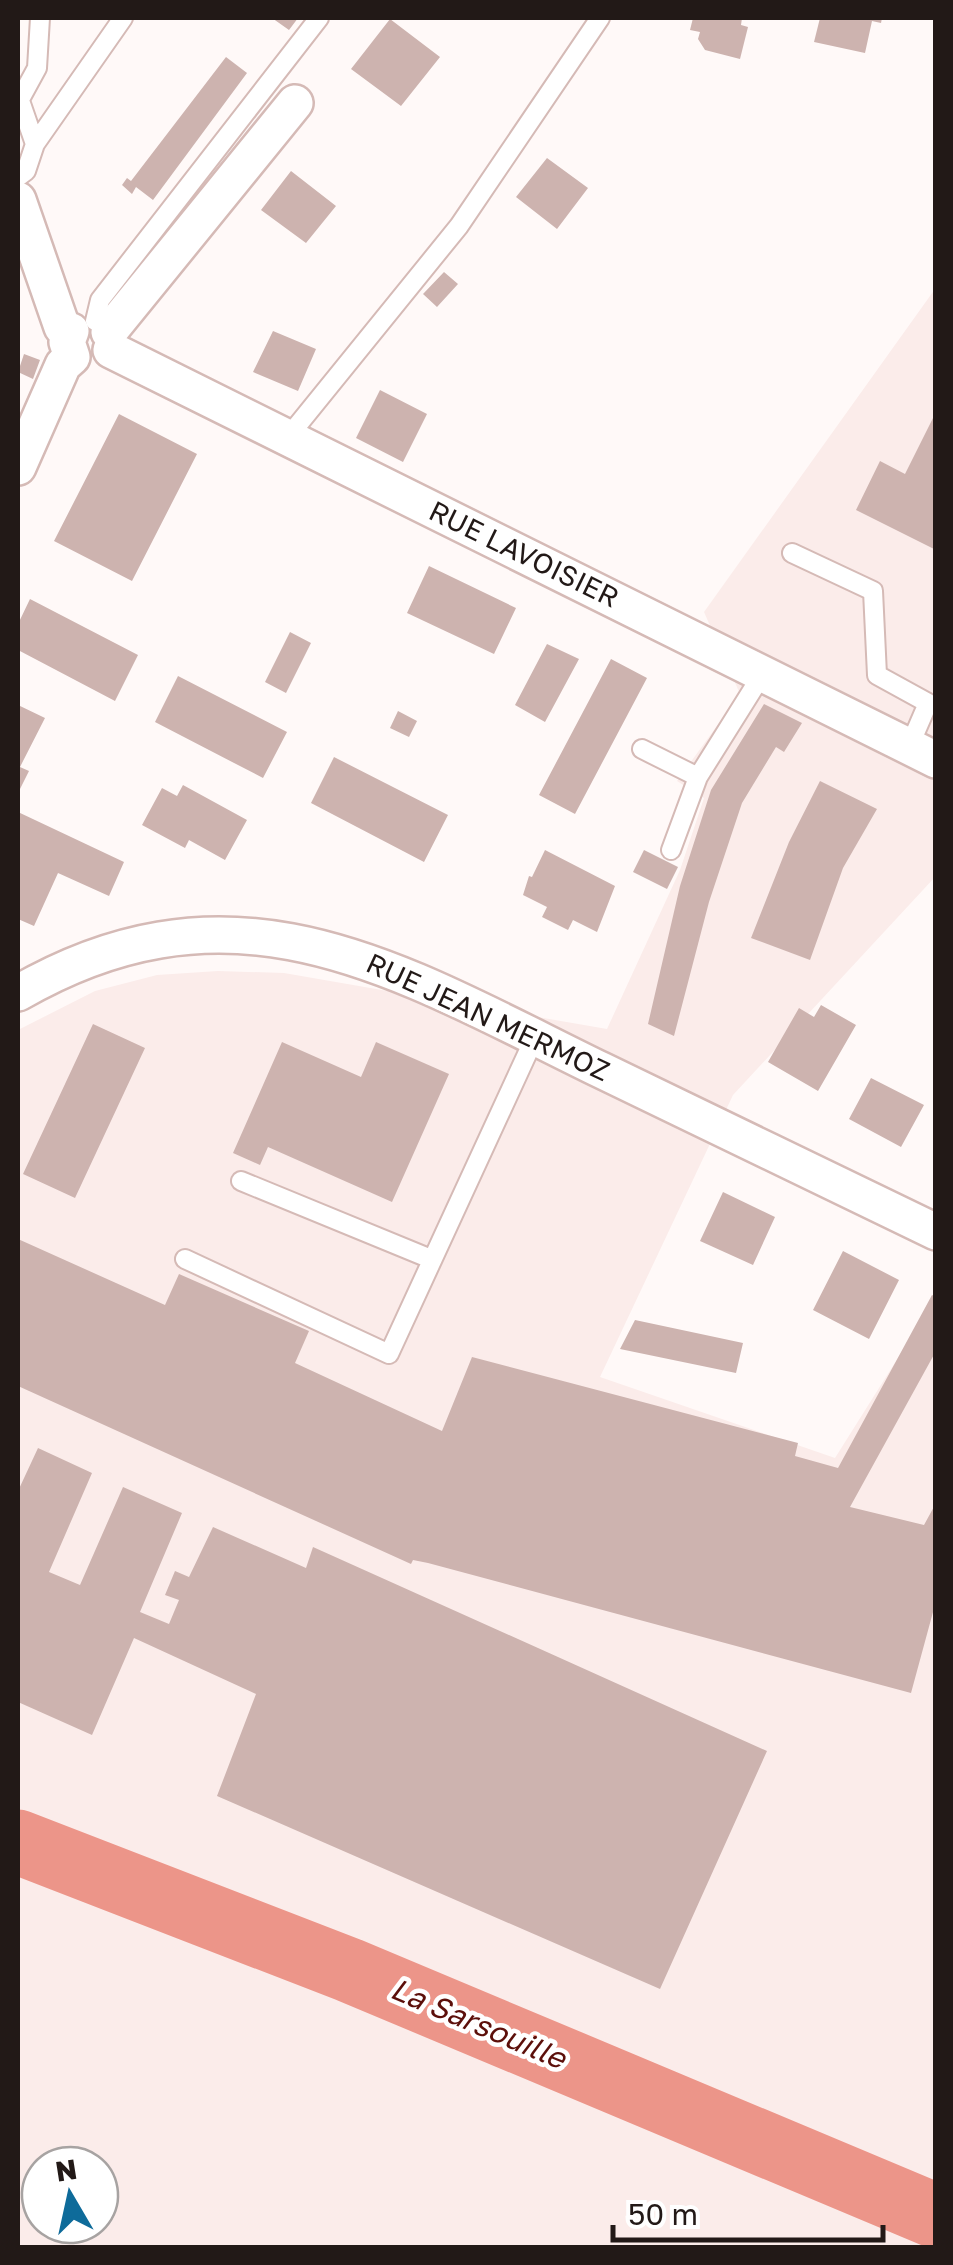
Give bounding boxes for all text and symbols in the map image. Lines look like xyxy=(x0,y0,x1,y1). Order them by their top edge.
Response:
street label: RUE LAVOISIER xyxy=(424,493,624,614)
street label: RUE JEAN MERMOZ xyxy=(361,946,615,1087)
water label: La Sarsouille xyxy=(386,1970,573,2077)
north arrow xyxy=(20,2145,120,2245)
text: N xyxy=(53,2152,79,2188)
scale bar xyxy=(613,2180,883,2242)
text: 50 m xyxy=(628,2196,698,2232)

